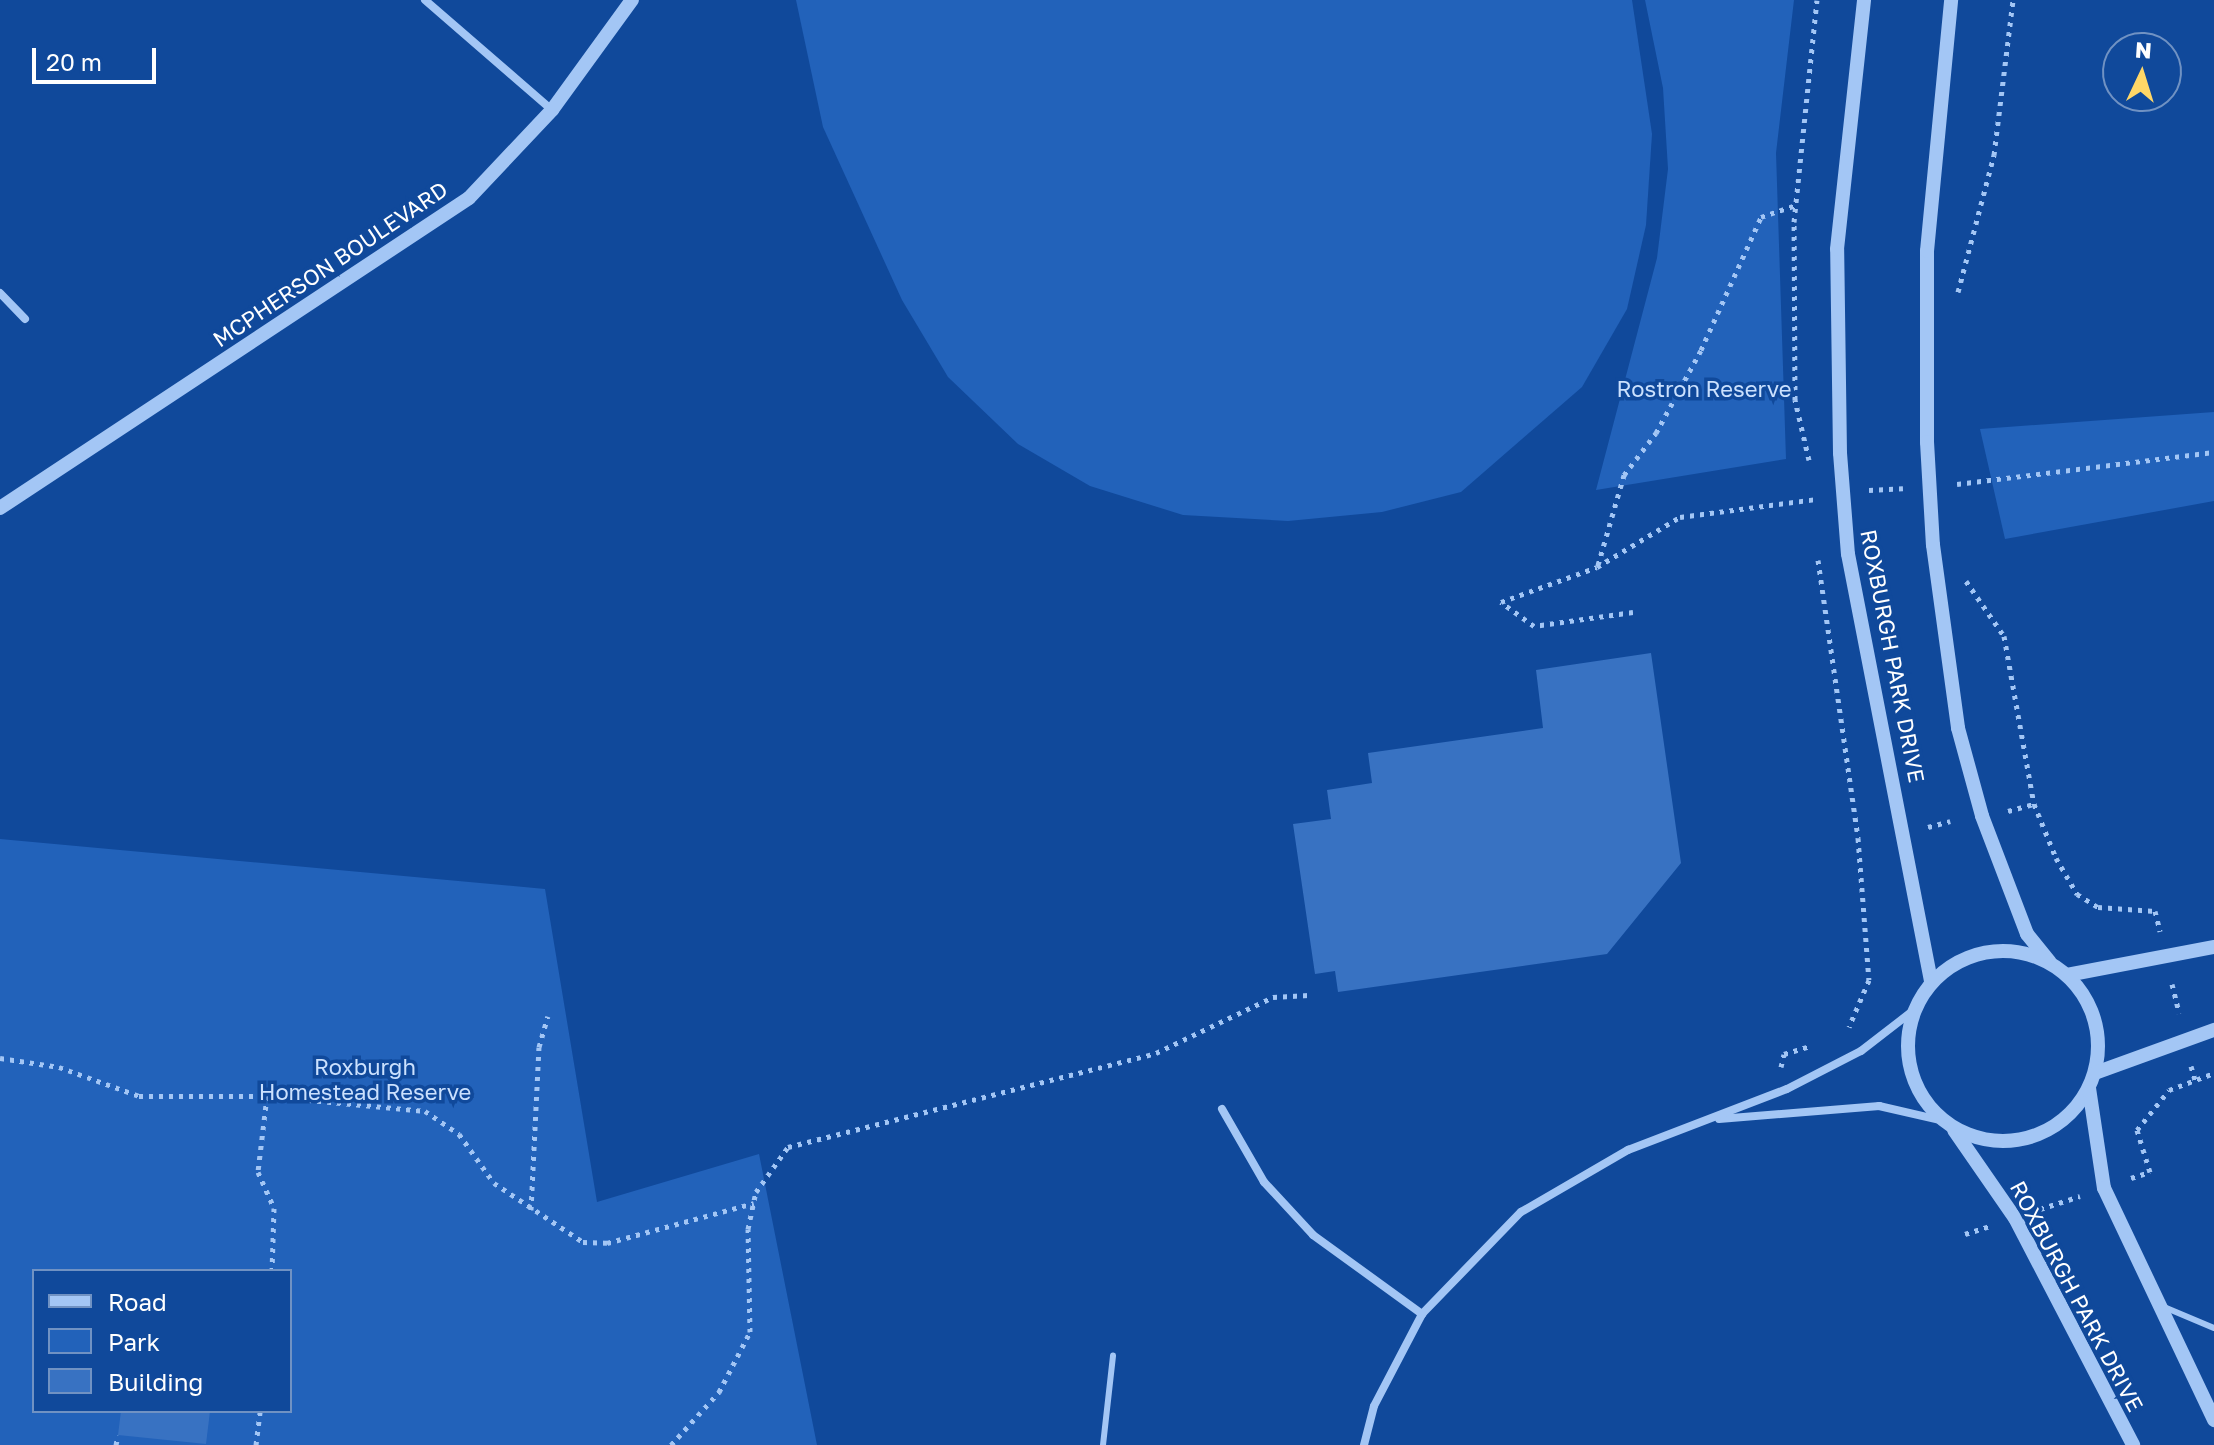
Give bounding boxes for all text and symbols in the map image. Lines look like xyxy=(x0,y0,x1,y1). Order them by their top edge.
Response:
scale bar xyxy=(36,32,160,82)
north arrow xyxy=(2102,32,2182,112)
text: N xyxy=(2134,36,2153,64)
text: 20 m xyxy=(46,47,102,76)
street label: MCPHERSON BOULEVARD xyxy=(208,176,452,352)
park label: Rostron Reserve xyxy=(1617,376,1791,402)
street label: ROXBURGH PARK DRIVE xyxy=(1855,527,1931,785)
park label: Roxburgh Homestead Reserve xyxy=(259,1053,471,1104)
street label: ROXBURGH PARK DRIVE xyxy=(2005,1176,2149,1416)
legend xyxy=(32,1269,292,1413)
text: Road xyxy=(108,1287,167,1316)
text: Park xyxy=(108,1327,160,1356)
text: Building xyxy=(108,1367,203,1396)

